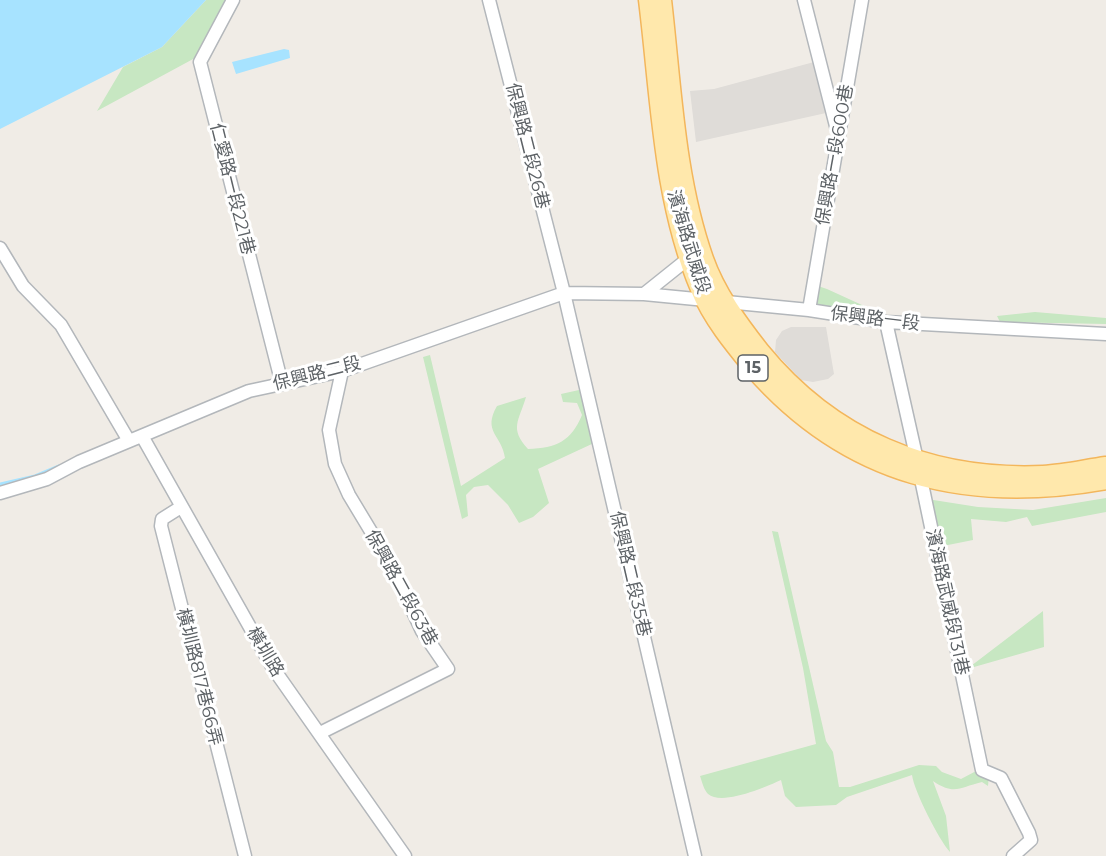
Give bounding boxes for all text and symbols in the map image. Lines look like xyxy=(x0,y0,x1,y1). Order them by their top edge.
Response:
street label: 保興路二段26巷 xyxy=(501,81,553,211)
street label: 保興路一段600巷 xyxy=(812,83,858,227)
street label: 仁愛路一段221巷 xyxy=(205,121,259,257)
street label: 濱海路武威段 xyxy=(662,187,714,297)
street label: 保興路一段 xyxy=(829,303,921,335)
street label: 保興路二段 xyxy=(271,353,363,395)
road number: 15 xyxy=(738,355,768,381)
street label: 保興路二段35巷 xyxy=(605,509,655,639)
street label: 保興路二段63巷 xyxy=(360,526,442,650)
street label: 濱海路武威段131巷 xyxy=(921,527,973,677)
street label: 橫圳路817巷66弄 xyxy=(172,606,226,748)
street label: 橫圳路 xyxy=(242,623,288,681)

